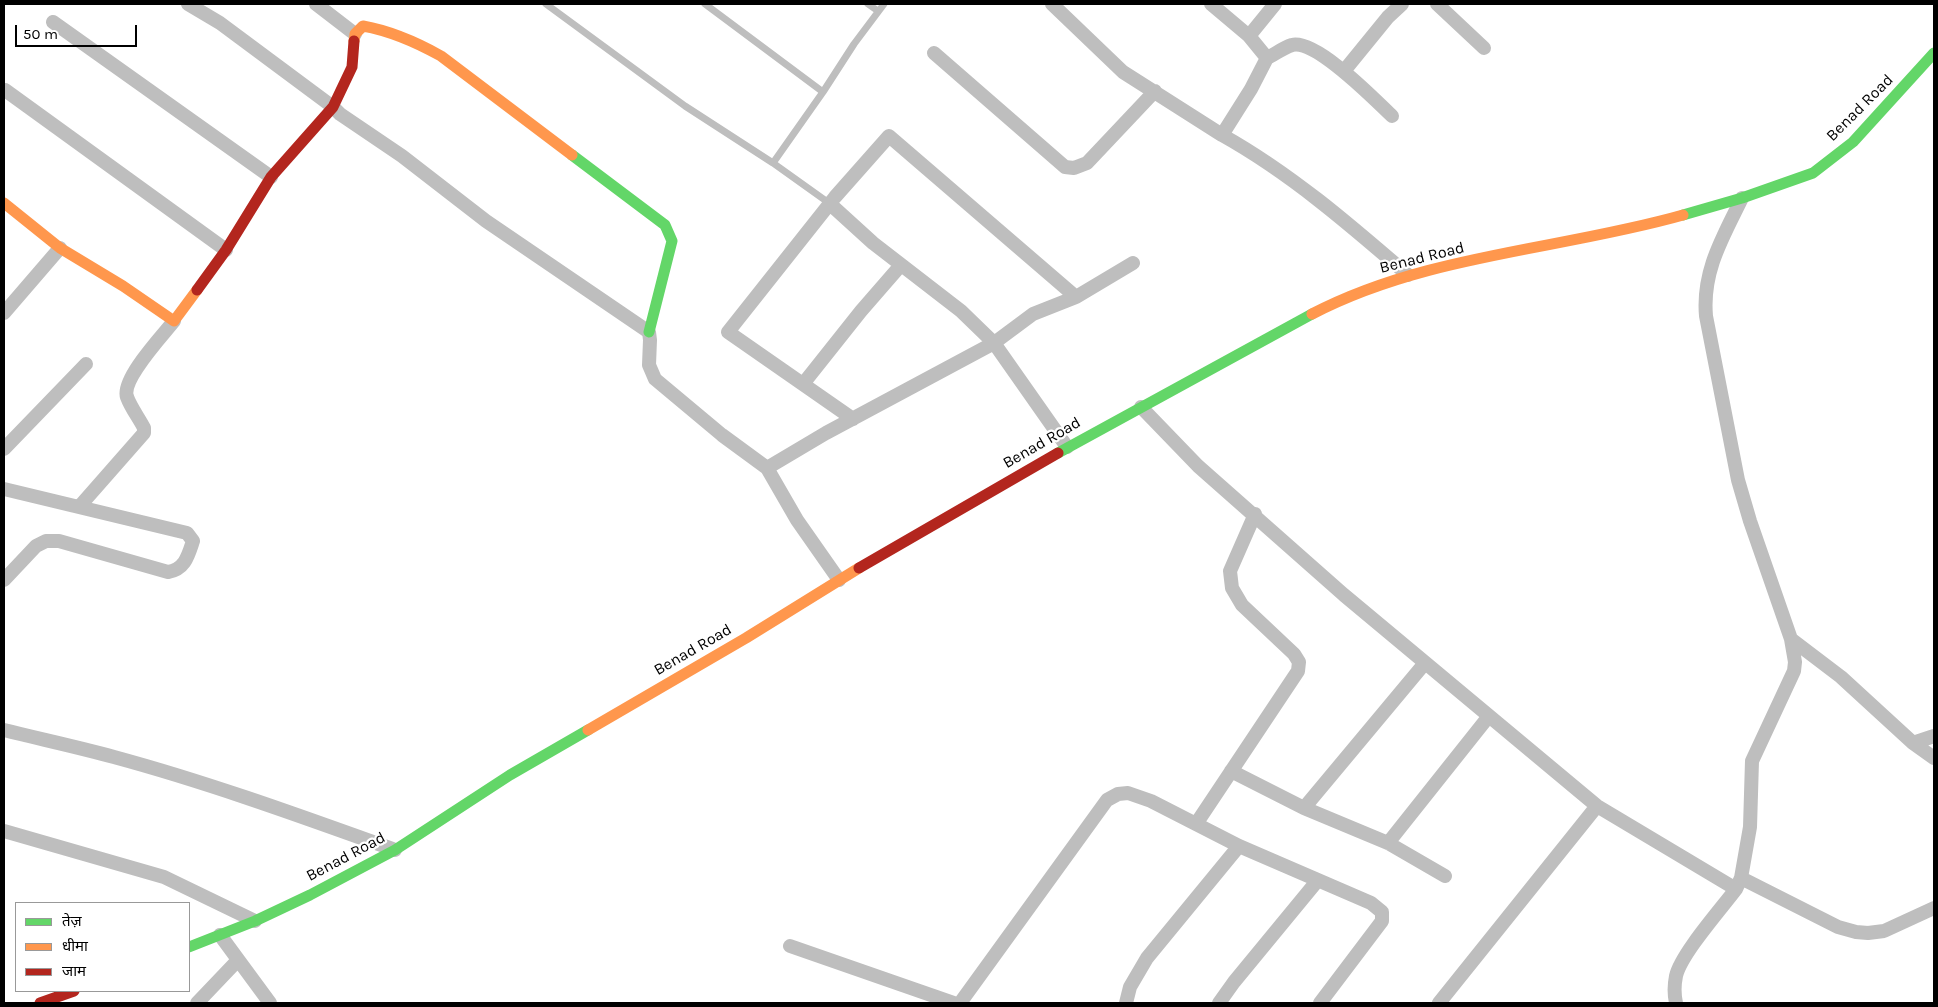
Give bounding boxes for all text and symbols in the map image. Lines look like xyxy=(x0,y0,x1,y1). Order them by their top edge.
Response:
scale bar xyxy=(18,15,140,47)
text: 50 m xyxy=(23,25,58,43)
street label: Benad Road xyxy=(1823,71,1897,145)
street label: Benad Road xyxy=(1378,238,1466,278)
street label: Benad Road xyxy=(1000,413,1084,473)
street label: Benad Road xyxy=(651,620,735,680)
street label: Benad Road xyxy=(303,828,389,886)
legend xyxy=(15,902,190,992)
text: तेज़ xyxy=(62,912,82,930)
text: धीमा xyxy=(62,937,88,955)
text: जाम xyxy=(62,962,86,980)

